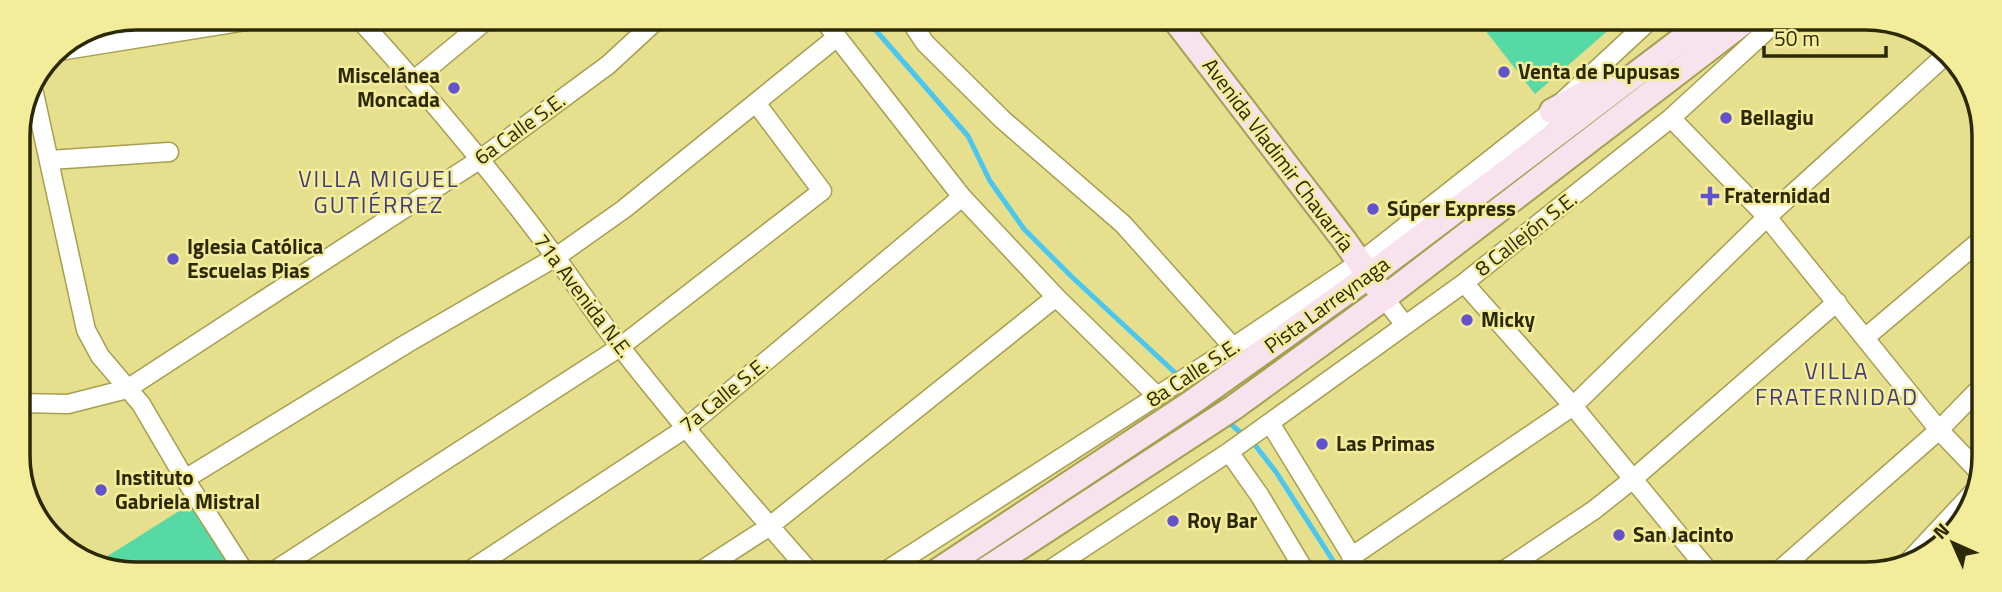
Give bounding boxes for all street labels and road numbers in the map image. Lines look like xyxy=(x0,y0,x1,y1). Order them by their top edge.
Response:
street label: Avenida Vladimir Chavarría xyxy=(1195,51,1363,258)
street label: 6a Calle S.E. xyxy=(467,84,572,172)
street label: 8 Callejón S.E. xyxy=(1467,183,1583,283)
street label: 71a Avenida N.E. xyxy=(526,227,641,364)
street label: Pista Larreynaga xyxy=(1257,247,1396,361)
street label: 8a Calle S.E. xyxy=(1139,330,1246,414)
street label: 7a Calle S.E. xyxy=(672,348,775,440)

